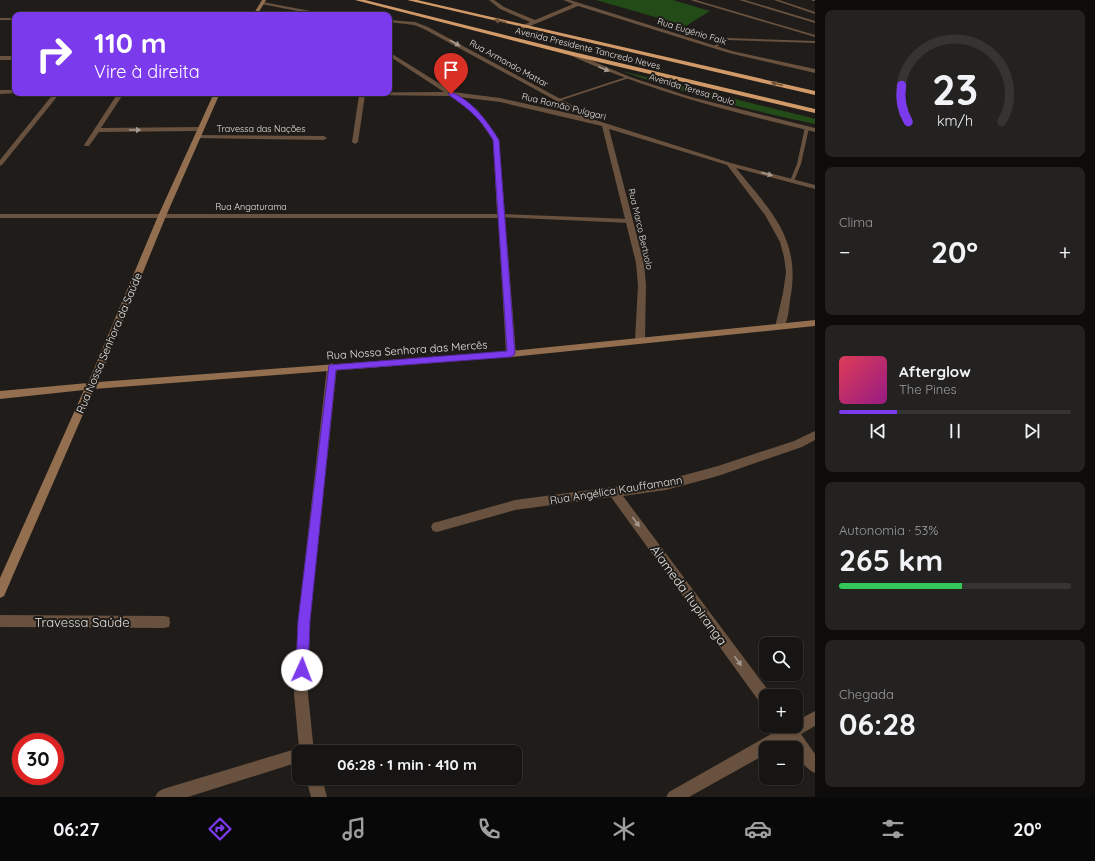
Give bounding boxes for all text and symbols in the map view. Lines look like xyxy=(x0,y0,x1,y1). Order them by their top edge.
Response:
street label: Rua Eugênio Falk xyxy=(656,15,728,47)
one-way arrow xyxy=(494,18,506,24)
text: 110 m xyxy=(94,25,167,60)
street label: Avenida Presidente Tancredo Neves xyxy=(514,25,662,71)
icon: right xyxy=(28,28,80,80)
street label: Rua Armando Mattar xyxy=(468,37,551,89)
one-way arrow xyxy=(449,40,460,47)
pin xyxy=(434,53,468,94)
icon: arrive xyxy=(440,59,462,81)
text: Vire à direita xyxy=(94,60,200,83)
text: 23 xyxy=(932,63,978,115)
one-way arrow xyxy=(598,66,610,72)
street label: Avenida Teresa Paulo xyxy=(648,71,736,107)
one-way arrow xyxy=(771,81,783,87)
street label: Rua Romão Pulggari xyxy=(521,90,607,122)
text: km/h xyxy=(937,111,973,129)
street label: Travessa das Nações xyxy=(217,123,305,134)
one-way arrow xyxy=(129,127,142,133)
one-way arrow xyxy=(761,171,773,177)
street label: Rua Marco Bertuolo xyxy=(626,187,656,271)
street label: Rua Angaturama xyxy=(215,201,287,212)
text: Clima xyxy=(839,214,873,230)
text: 20° xyxy=(931,233,978,271)
text: − xyxy=(839,238,850,266)
text: + xyxy=(1059,238,1071,266)
street label: Rua Nossa Senhora da Saúde xyxy=(73,271,145,415)
street label: Rua Nossa Senhora das Mercês xyxy=(326,337,488,363)
text: Afterglow xyxy=(899,362,971,381)
text: The Pines xyxy=(899,381,957,397)
icon: previous xyxy=(867,420,889,442)
icon: pause xyxy=(944,420,966,442)
icon: next xyxy=(1021,420,1043,442)
street label: Rua Angélica Kauffamann xyxy=(549,473,683,507)
one-way arrow xyxy=(632,517,640,528)
text: Autonomia · 53% xyxy=(839,522,938,538)
text: 265 km xyxy=(839,541,943,579)
street label: Alameda Itupiranga xyxy=(647,542,731,648)
street label: Travessa Saúde xyxy=(34,614,130,630)
map controls xyxy=(759,637,803,785)
button: search xyxy=(759,637,803,681)
position arrow xyxy=(281,649,323,691)
one-way arrow xyxy=(734,656,742,666)
text: Chegada xyxy=(839,686,894,702)
button: + xyxy=(759,689,803,733)
text: 06:28 xyxy=(839,705,916,743)
speed limit sign: 30 xyxy=(12,733,64,785)
button: − xyxy=(759,741,803,785)
text: 06:28 · 1 min · 410 m xyxy=(337,755,477,774)
icon: directions xyxy=(206,815,234,843)
icon: music xyxy=(340,815,368,843)
icon: phone xyxy=(475,815,503,843)
icon: climate xyxy=(610,815,638,843)
icon: car xyxy=(744,815,772,843)
icon: filters xyxy=(879,815,907,843)
text: 06:27 xyxy=(53,818,99,841)
text: 20° xyxy=(1013,818,1042,841)

